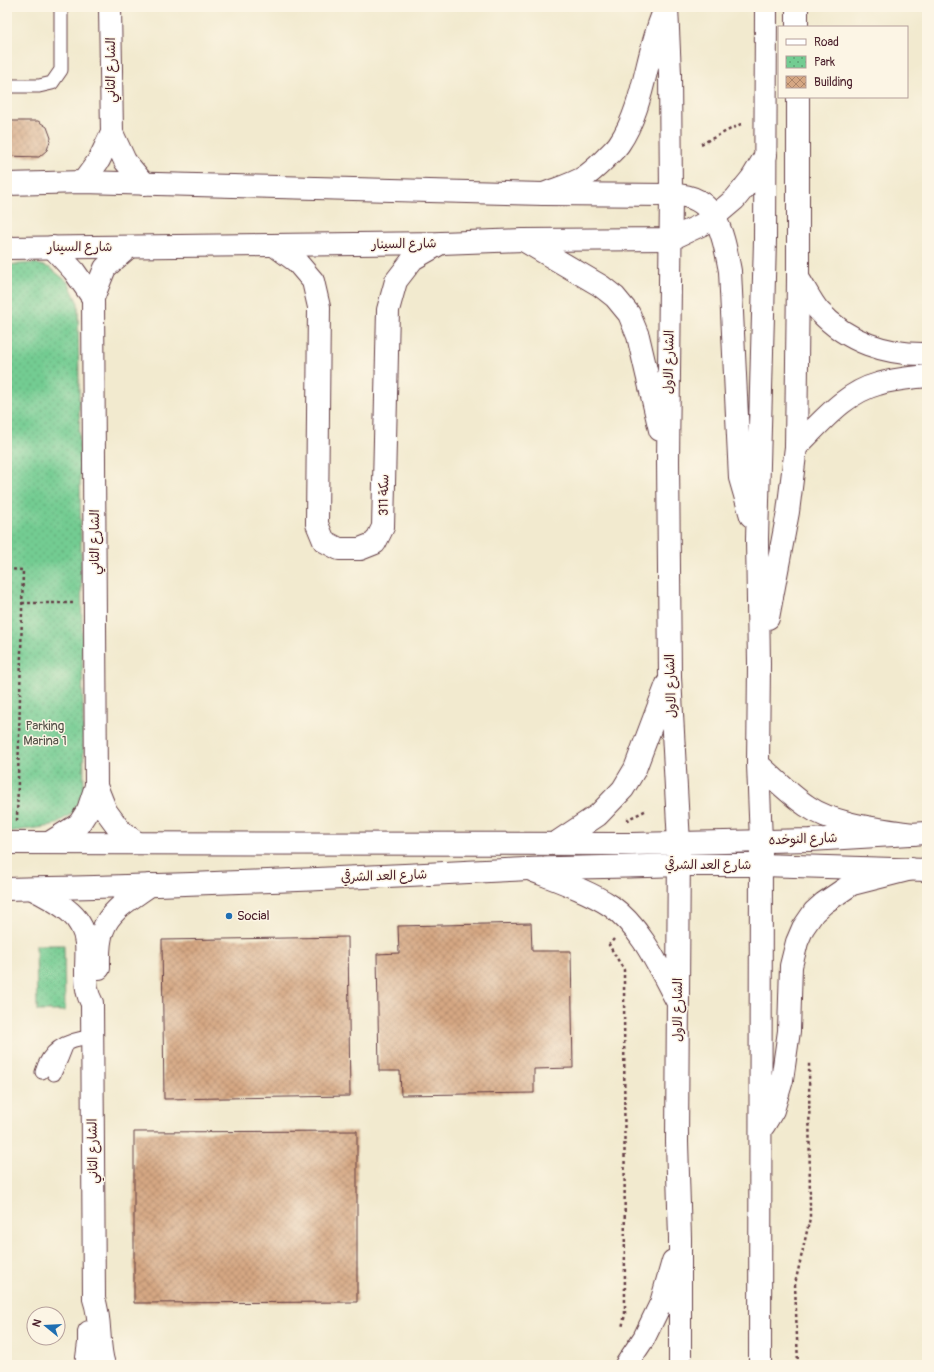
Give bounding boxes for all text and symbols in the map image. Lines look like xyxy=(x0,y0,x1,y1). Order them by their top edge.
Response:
legend xyxy=(778,26,908,98)
text: Road xyxy=(814,35,839,50)
street label: الشارع الثاني xyxy=(103,37,122,103)
text: Park xyxy=(814,55,835,70)
text: Building xyxy=(814,75,853,90)
street label: شارع السينار xyxy=(370,235,437,254)
street label: شارع السينار xyxy=(47,239,112,256)
street label: الشارع الاول xyxy=(660,330,679,394)
street label: سكة 311 xyxy=(376,474,392,516)
street label: الشارع الثاني xyxy=(87,509,106,575)
street label: الشارع الاول xyxy=(662,654,681,718)
park label: Parking Marina 1 xyxy=(23,718,67,749)
street label: شارع النوخده xyxy=(768,830,838,849)
street label: شارع العد الشرقي xyxy=(665,856,751,874)
street label: شارع العد الشرقي xyxy=(340,865,428,887)
place label: Social xyxy=(237,908,270,924)
marker: Social xyxy=(224,911,234,921)
street label: الشارع الاول xyxy=(670,978,687,1042)
street label: الشارع الثاني xyxy=(84,1118,105,1184)
north arrow xyxy=(26,1306,66,1346)
text: N xyxy=(30,1317,44,1329)

